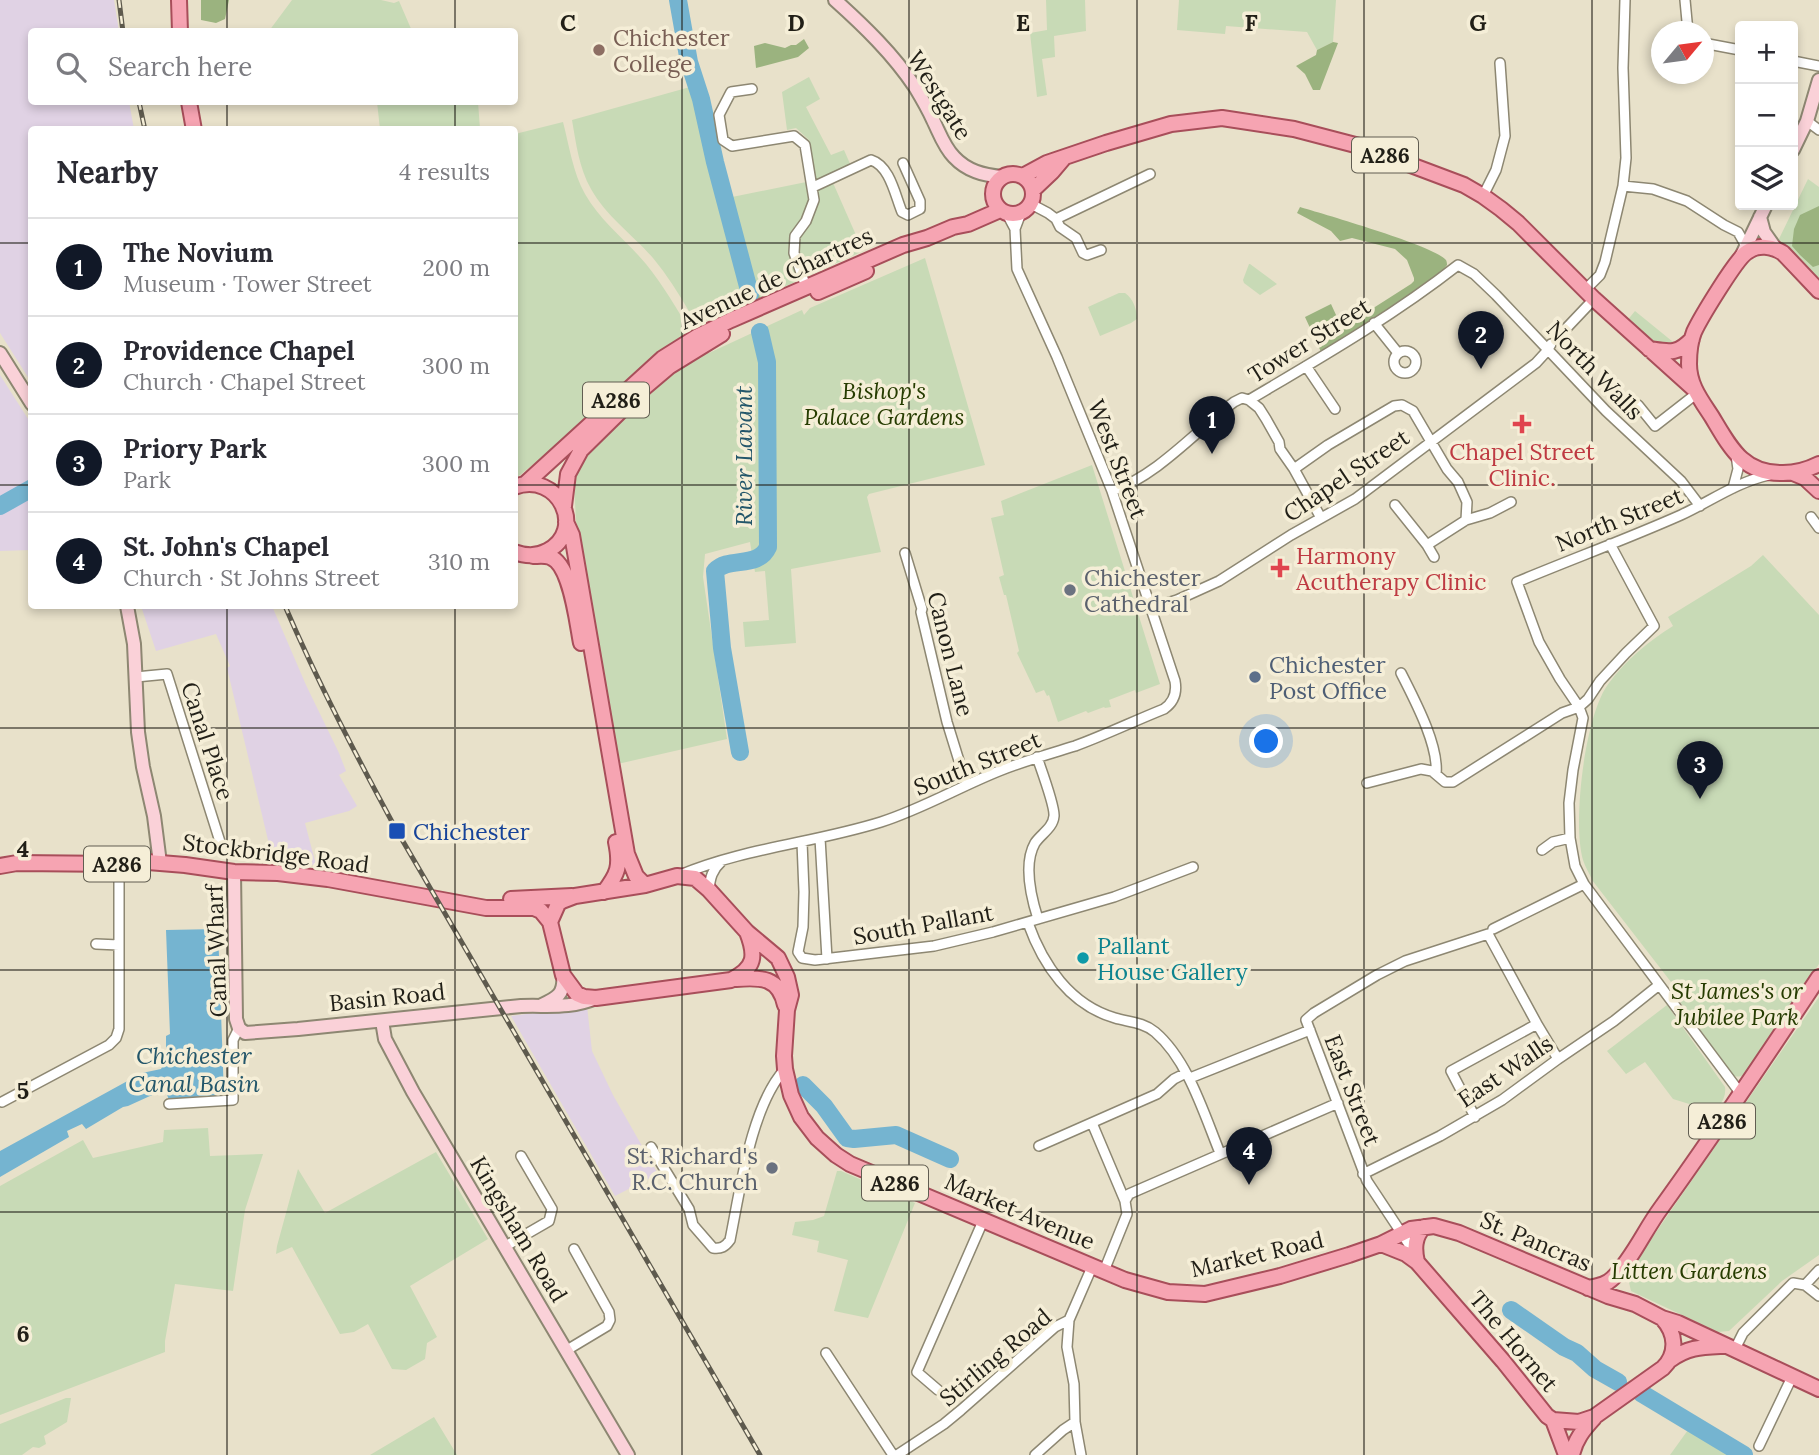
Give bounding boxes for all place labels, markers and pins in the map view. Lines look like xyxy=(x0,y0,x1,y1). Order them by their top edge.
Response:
place label: Chichester College xyxy=(613,23,730,78)
marker: Chichester College xyxy=(591,42,607,58)
pin: 2 xyxy=(1458,311,1504,369)
pin: 1 xyxy=(1189,396,1235,454)
marker: Chapel Street Clinic. xyxy=(1512,414,1532,434)
place label: Chapel Street Clinic. xyxy=(1449,437,1595,492)
place label: Harmony Acutherapy Clinic xyxy=(1295,541,1486,596)
marker: Harmony Acutherapy Clinic xyxy=(1270,558,1290,578)
place label: Chichester Cathedral xyxy=(1084,563,1201,618)
marker: Chichester Cathedral xyxy=(1062,582,1078,598)
place label: Chichester Post Office xyxy=(1269,650,1387,705)
marker: Chichester Post Office xyxy=(1247,669,1263,685)
pin: 3 xyxy=(1677,741,1723,799)
place label: Chichester xyxy=(413,817,530,846)
marker: Chichester xyxy=(387,821,407,841)
place label: Pallant House Gallery xyxy=(1097,931,1248,986)
marker: Pallant House Gallery xyxy=(1075,950,1091,966)
pin: 4 xyxy=(1226,1127,1272,1185)
place label: St. Richard's R.C. Church xyxy=(627,1141,758,1196)
marker: St. Richard's R.C. Church xyxy=(764,1160,780,1176)

